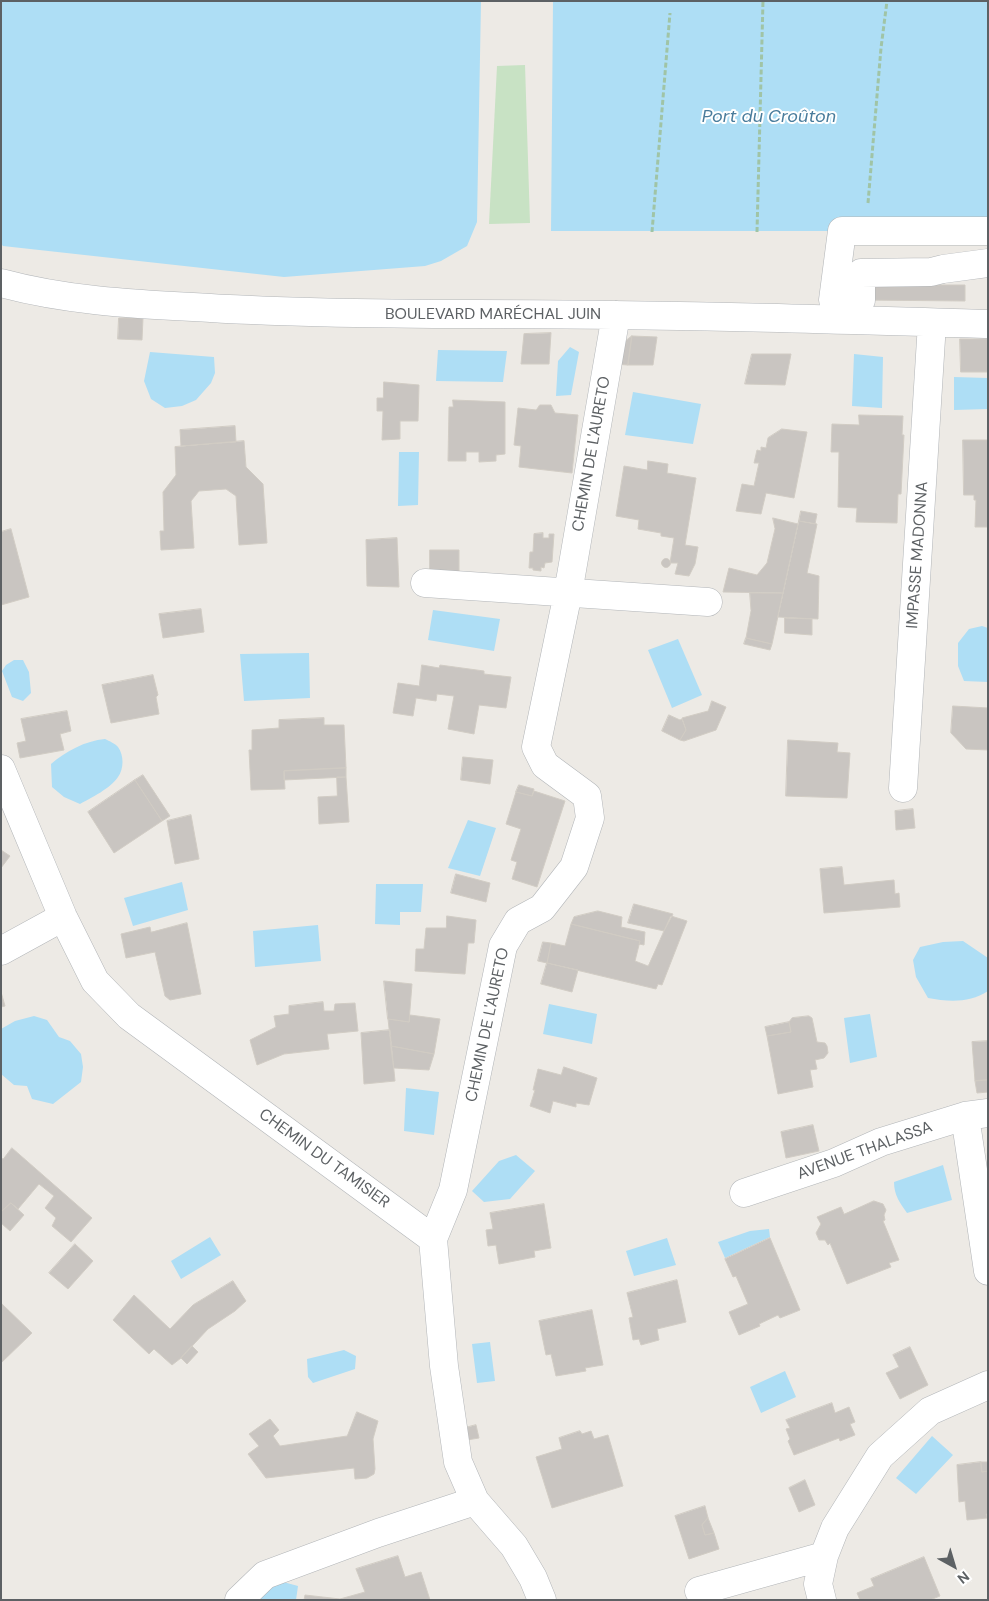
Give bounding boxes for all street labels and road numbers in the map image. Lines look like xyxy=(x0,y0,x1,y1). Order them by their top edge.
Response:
street label: BOULEVARD MARÉCHAL JUIN xyxy=(385,305,601,325)
street label: CHEMIN DE L'AURETO xyxy=(569,375,615,533)
street label: IMPASSE MADONNA xyxy=(903,481,933,629)
street label: CHEMIN DE L'AURETO xyxy=(462,946,514,1104)
street label: CHEMIN DU TAMISIER xyxy=(255,1105,393,1213)
street label: AVENUE THALASSA xyxy=(795,1118,935,1184)

